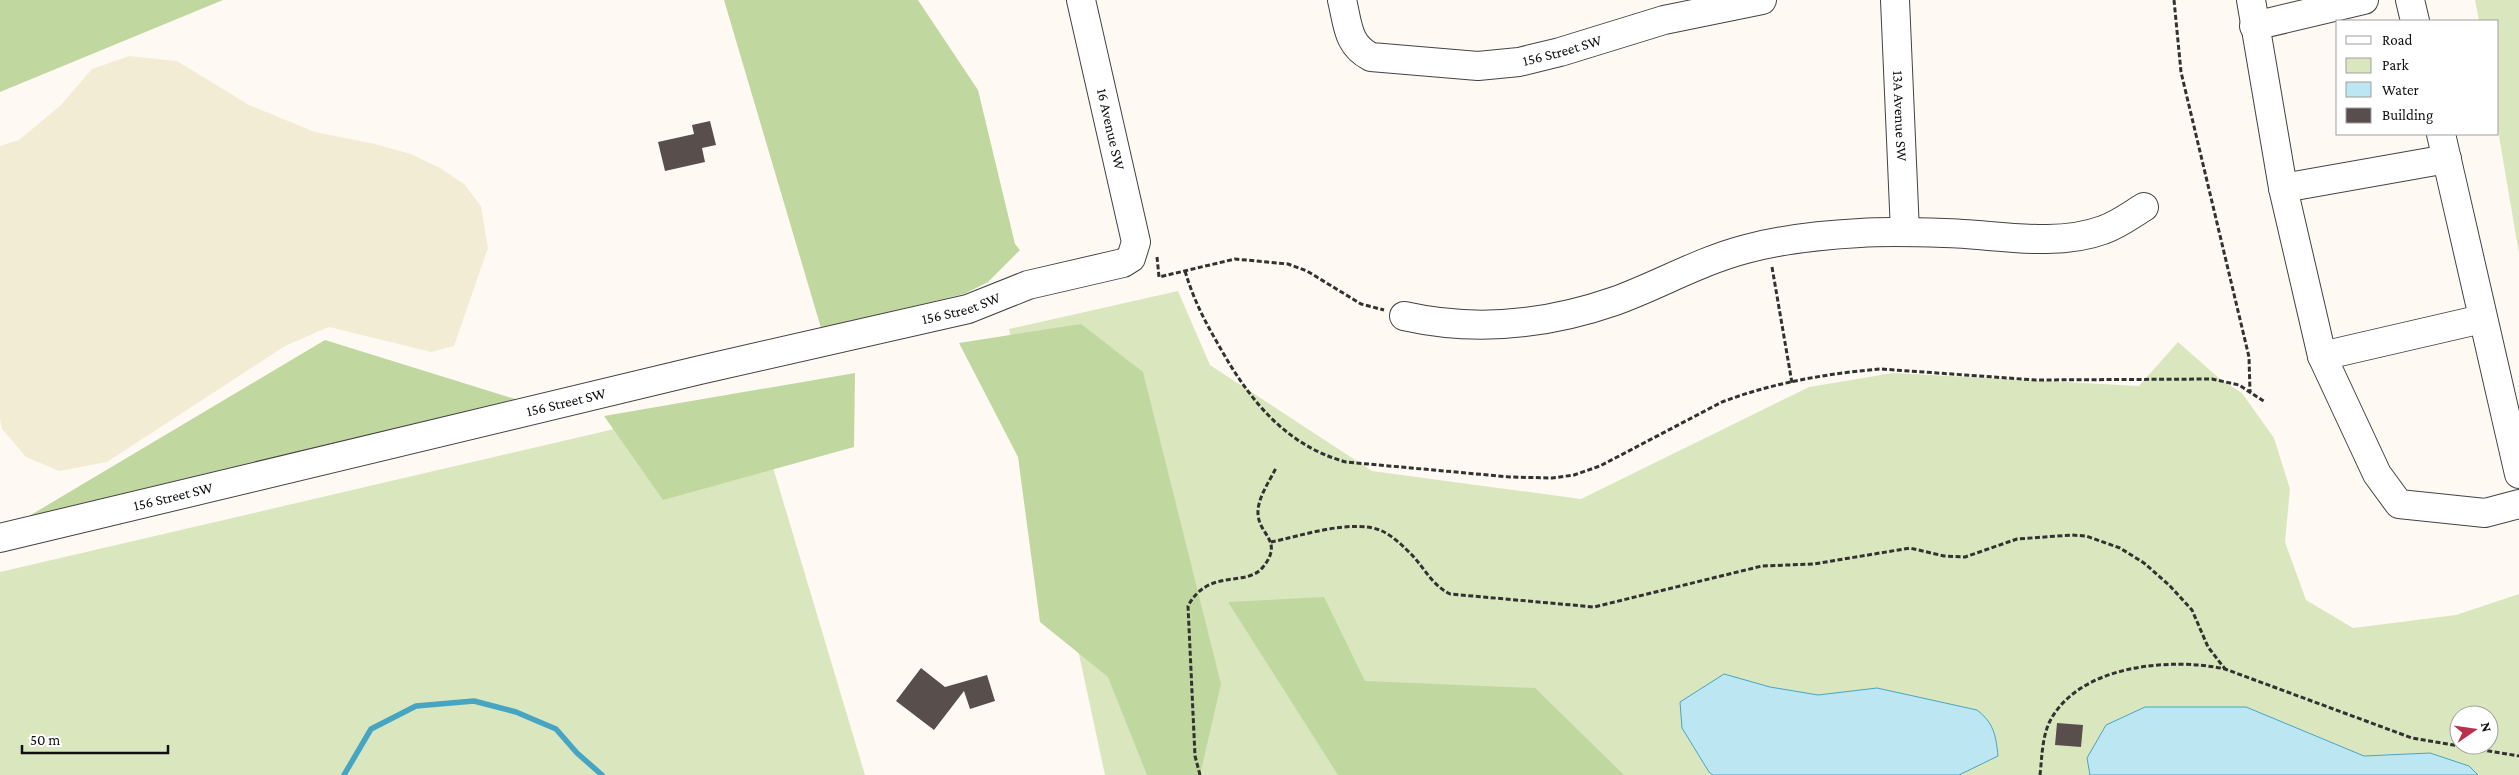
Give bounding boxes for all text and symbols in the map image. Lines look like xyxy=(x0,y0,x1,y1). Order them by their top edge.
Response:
legend xyxy=(2336,20,2499,135)
street label: 156 Street SW xyxy=(1521,32,1604,69)
text: Road xyxy=(2382,32,2413,48)
text: Park xyxy=(2382,57,2409,73)
street label: 13A Avenue SW xyxy=(1890,70,1910,162)
text: Water xyxy=(2382,82,2419,98)
street label: 16 Avenue SW xyxy=(1094,87,1128,171)
text: Building xyxy=(2382,107,2433,124)
street label: 156 Street SW xyxy=(920,289,1003,327)
street label: 156 Street SW xyxy=(525,385,607,419)
street label: 156 Street SW xyxy=(132,479,215,514)
north arrow xyxy=(2449,705,2499,755)
text: N xyxy=(2478,721,2496,734)
scale bar xyxy=(22,722,169,754)
text: 50 m xyxy=(30,732,60,748)

